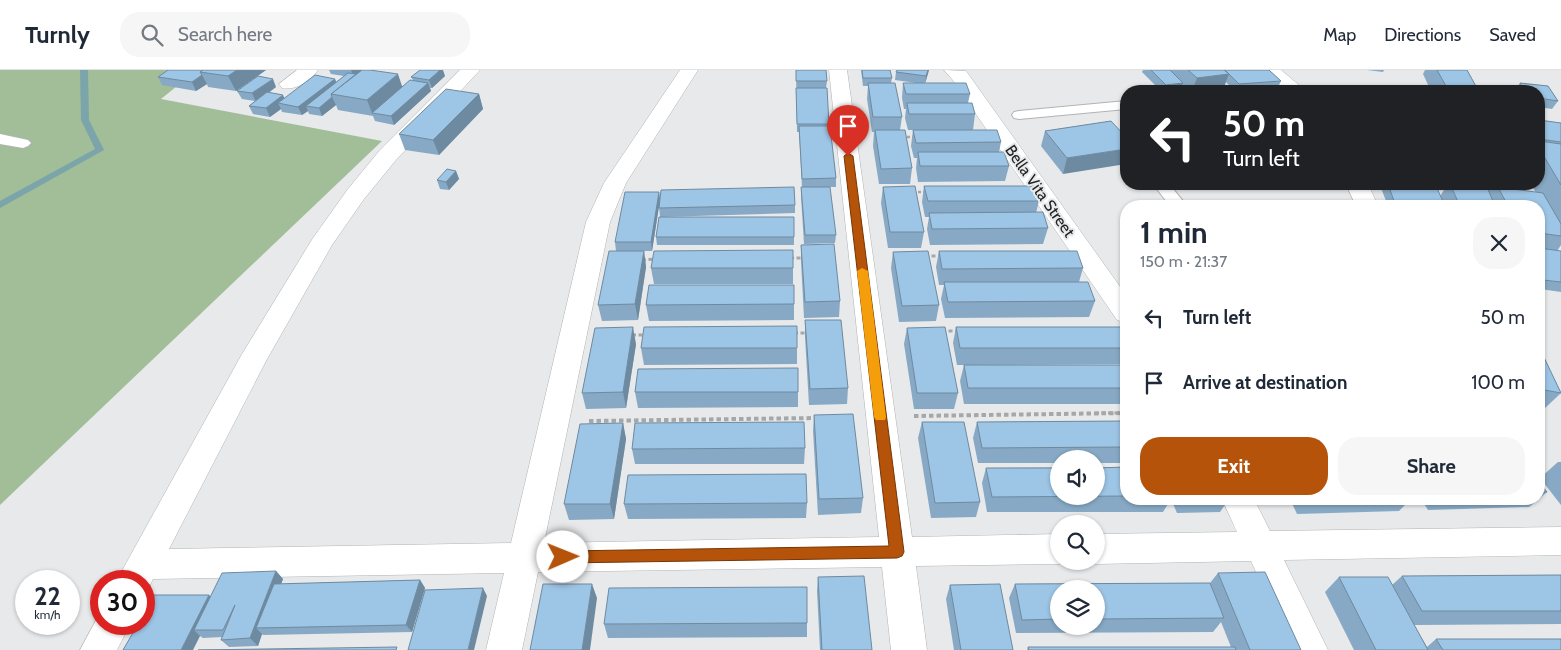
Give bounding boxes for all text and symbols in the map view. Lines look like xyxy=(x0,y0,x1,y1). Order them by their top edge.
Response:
search box xyxy=(120,12,470,57)
text: Turnly xyxy=(25,20,90,49)
icon: search xyxy=(138,21,166,49)
text: Search here xyxy=(178,23,272,46)
text: Map xyxy=(1323,24,1356,46)
text: Directions xyxy=(1384,24,1461,46)
text: Saved xyxy=(1489,24,1536,46)
text: 50 m xyxy=(1223,102,1305,145)
pin xyxy=(827,105,869,156)
icon: left xyxy=(1140,105,1205,170)
icon: arrive xyxy=(834,112,862,140)
street label: Bella Vita Street xyxy=(1001,141,1079,241)
text: Turn left xyxy=(1223,145,1300,172)
text: 1 min xyxy=(1140,214,1208,251)
button: close xyxy=(1473,217,1525,269)
text: 150 m · 21:37 xyxy=(1140,252,1227,271)
icon: left xyxy=(1140,304,1168,332)
text: Turn left xyxy=(1183,306,1251,329)
text: 50 m xyxy=(1481,306,1525,329)
icon: arrive xyxy=(1140,369,1168,397)
text: Arrive at destination xyxy=(1183,371,1347,394)
text: 100 m xyxy=(1471,371,1525,394)
button: Exit xyxy=(1140,437,1328,495)
button: Share xyxy=(1338,437,1525,495)
map controls xyxy=(1050,450,1105,635)
button: sound xyxy=(1050,450,1105,505)
button: search xyxy=(1050,515,1105,570)
position arrow xyxy=(536,530,588,582)
speed limit sign: 30 xyxy=(90,570,155,635)
button: layers xyxy=(1050,580,1105,635)
text: 22 xyxy=(34,581,61,611)
text: km/h xyxy=(34,607,61,622)

